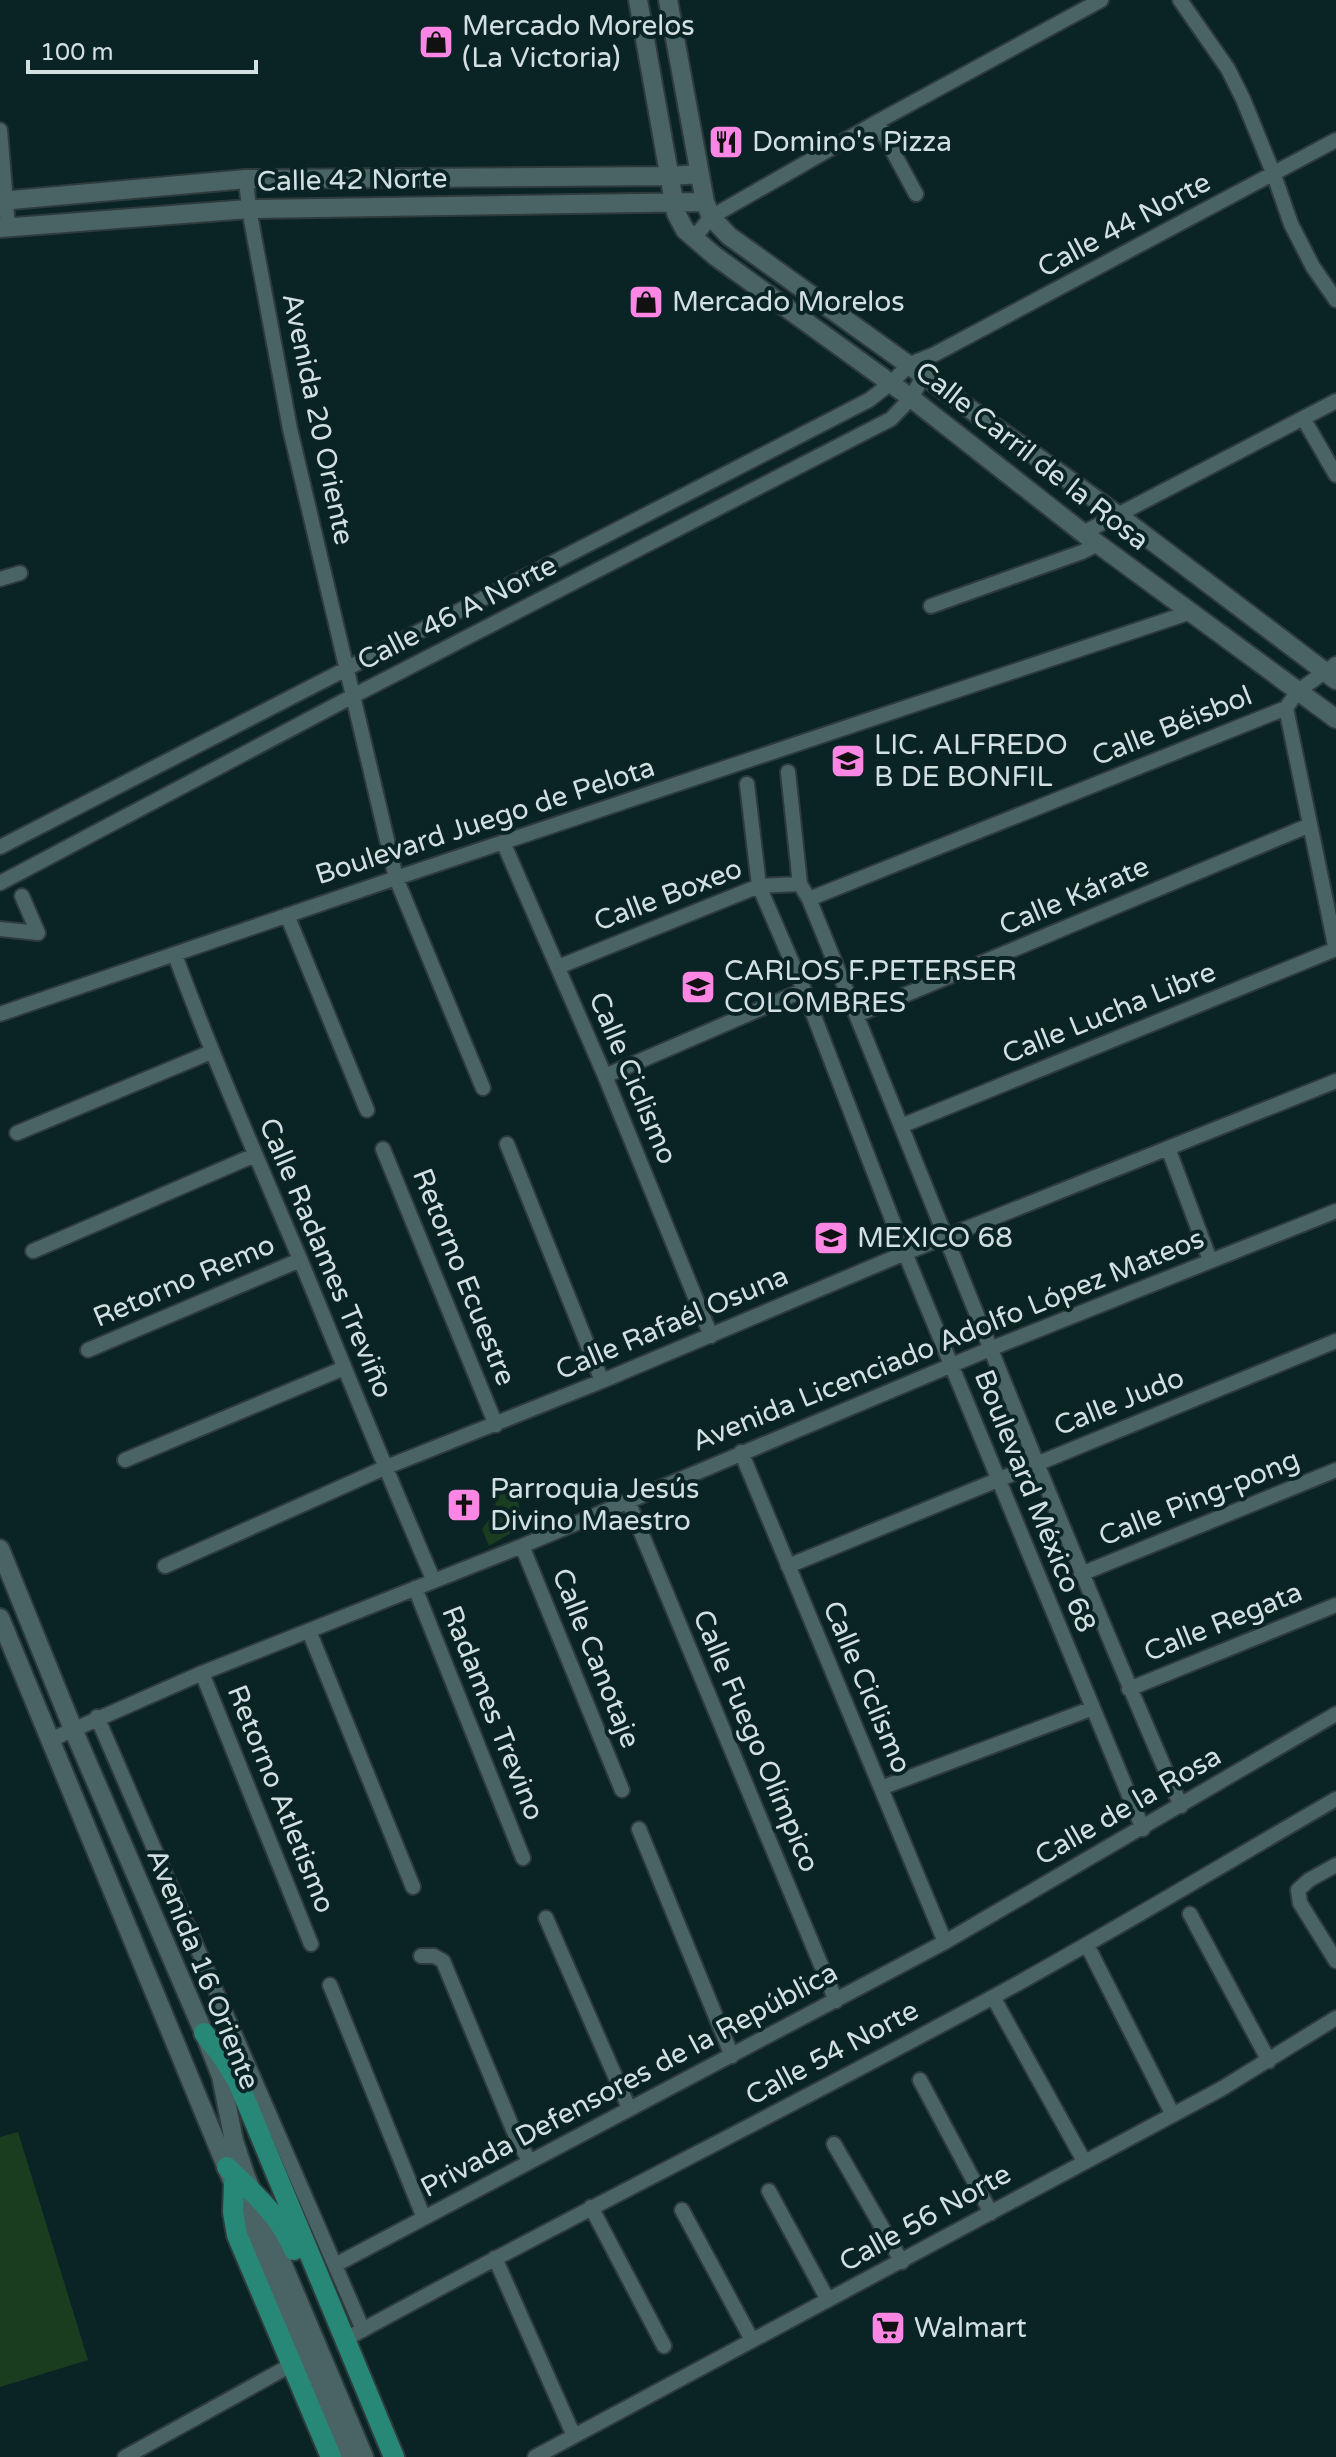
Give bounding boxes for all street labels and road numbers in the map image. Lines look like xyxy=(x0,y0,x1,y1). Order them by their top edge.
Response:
street label: Calle 42 Norte xyxy=(256,161,448,199)
street label: Calle 44 Norte xyxy=(1032,165,1216,285)
street label: Avenida 20 Oriente xyxy=(275,290,361,548)
street label: Calle Carril de la Rosa xyxy=(908,354,1156,558)
street label: Calle 46 A Norte xyxy=(352,548,562,678)
street label: Calle Béisbol xyxy=(1087,678,1257,774)
street label: Boulevard Juego de Pelota xyxy=(311,750,659,892)
street label: Calle Kárate xyxy=(994,849,1154,943)
street label: Calle Boxeo xyxy=(589,851,747,939)
street label: Calle Lucha Libre xyxy=(997,955,1221,1071)
street label: Calle Ciclismo xyxy=(581,987,685,1169)
street label: Calle Radames Treviño xyxy=(252,1113,400,1403)
street label: Retorno Ecuestre xyxy=(405,1164,523,1390)
street label: Avenida Licenciado Adolfo López Mateos xyxy=(687,1221,1209,1459)
street label: Retorno Remo xyxy=(88,1227,280,1335)
street label: Calle Rafaél Osuna xyxy=(551,1259,793,1387)
street label: Calle Judo xyxy=(1049,1361,1189,1443)
street label: Boulevard México 68 xyxy=(967,1365,1103,1637)
street label: Calle Ping-pong xyxy=(1094,1442,1304,1554)
street label: Calle Canotaje xyxy=(544,1563,648,1753)
street label: Calle Regata xyxy=(1139,1575,1307,1669)
street label: Calle Ciclismo xyxy=(815,1596,919,1778)
street label: Radames Trevino xyxy=(434,1601,552,1825)
street label: Calle Fuego Olímpico xyxy=(685,1605,827,1877)
street label: Retorno Atletismo xyxy=(220,1680,342,1918)
street label: Calle de la Rosa xyxy=(1029,1739,1227,1873)
street label: Avenida 16 Oriente xyxy=(139,1844,267,2094)
street label: Privada Defensores de la República xyxy=(415,1955,843,2205)
street label: Calle 54 Norte xyxy=(740,1993,924,2113)
street label: Calle 56 Norte xyxy=(833,2157,1017,2279)

